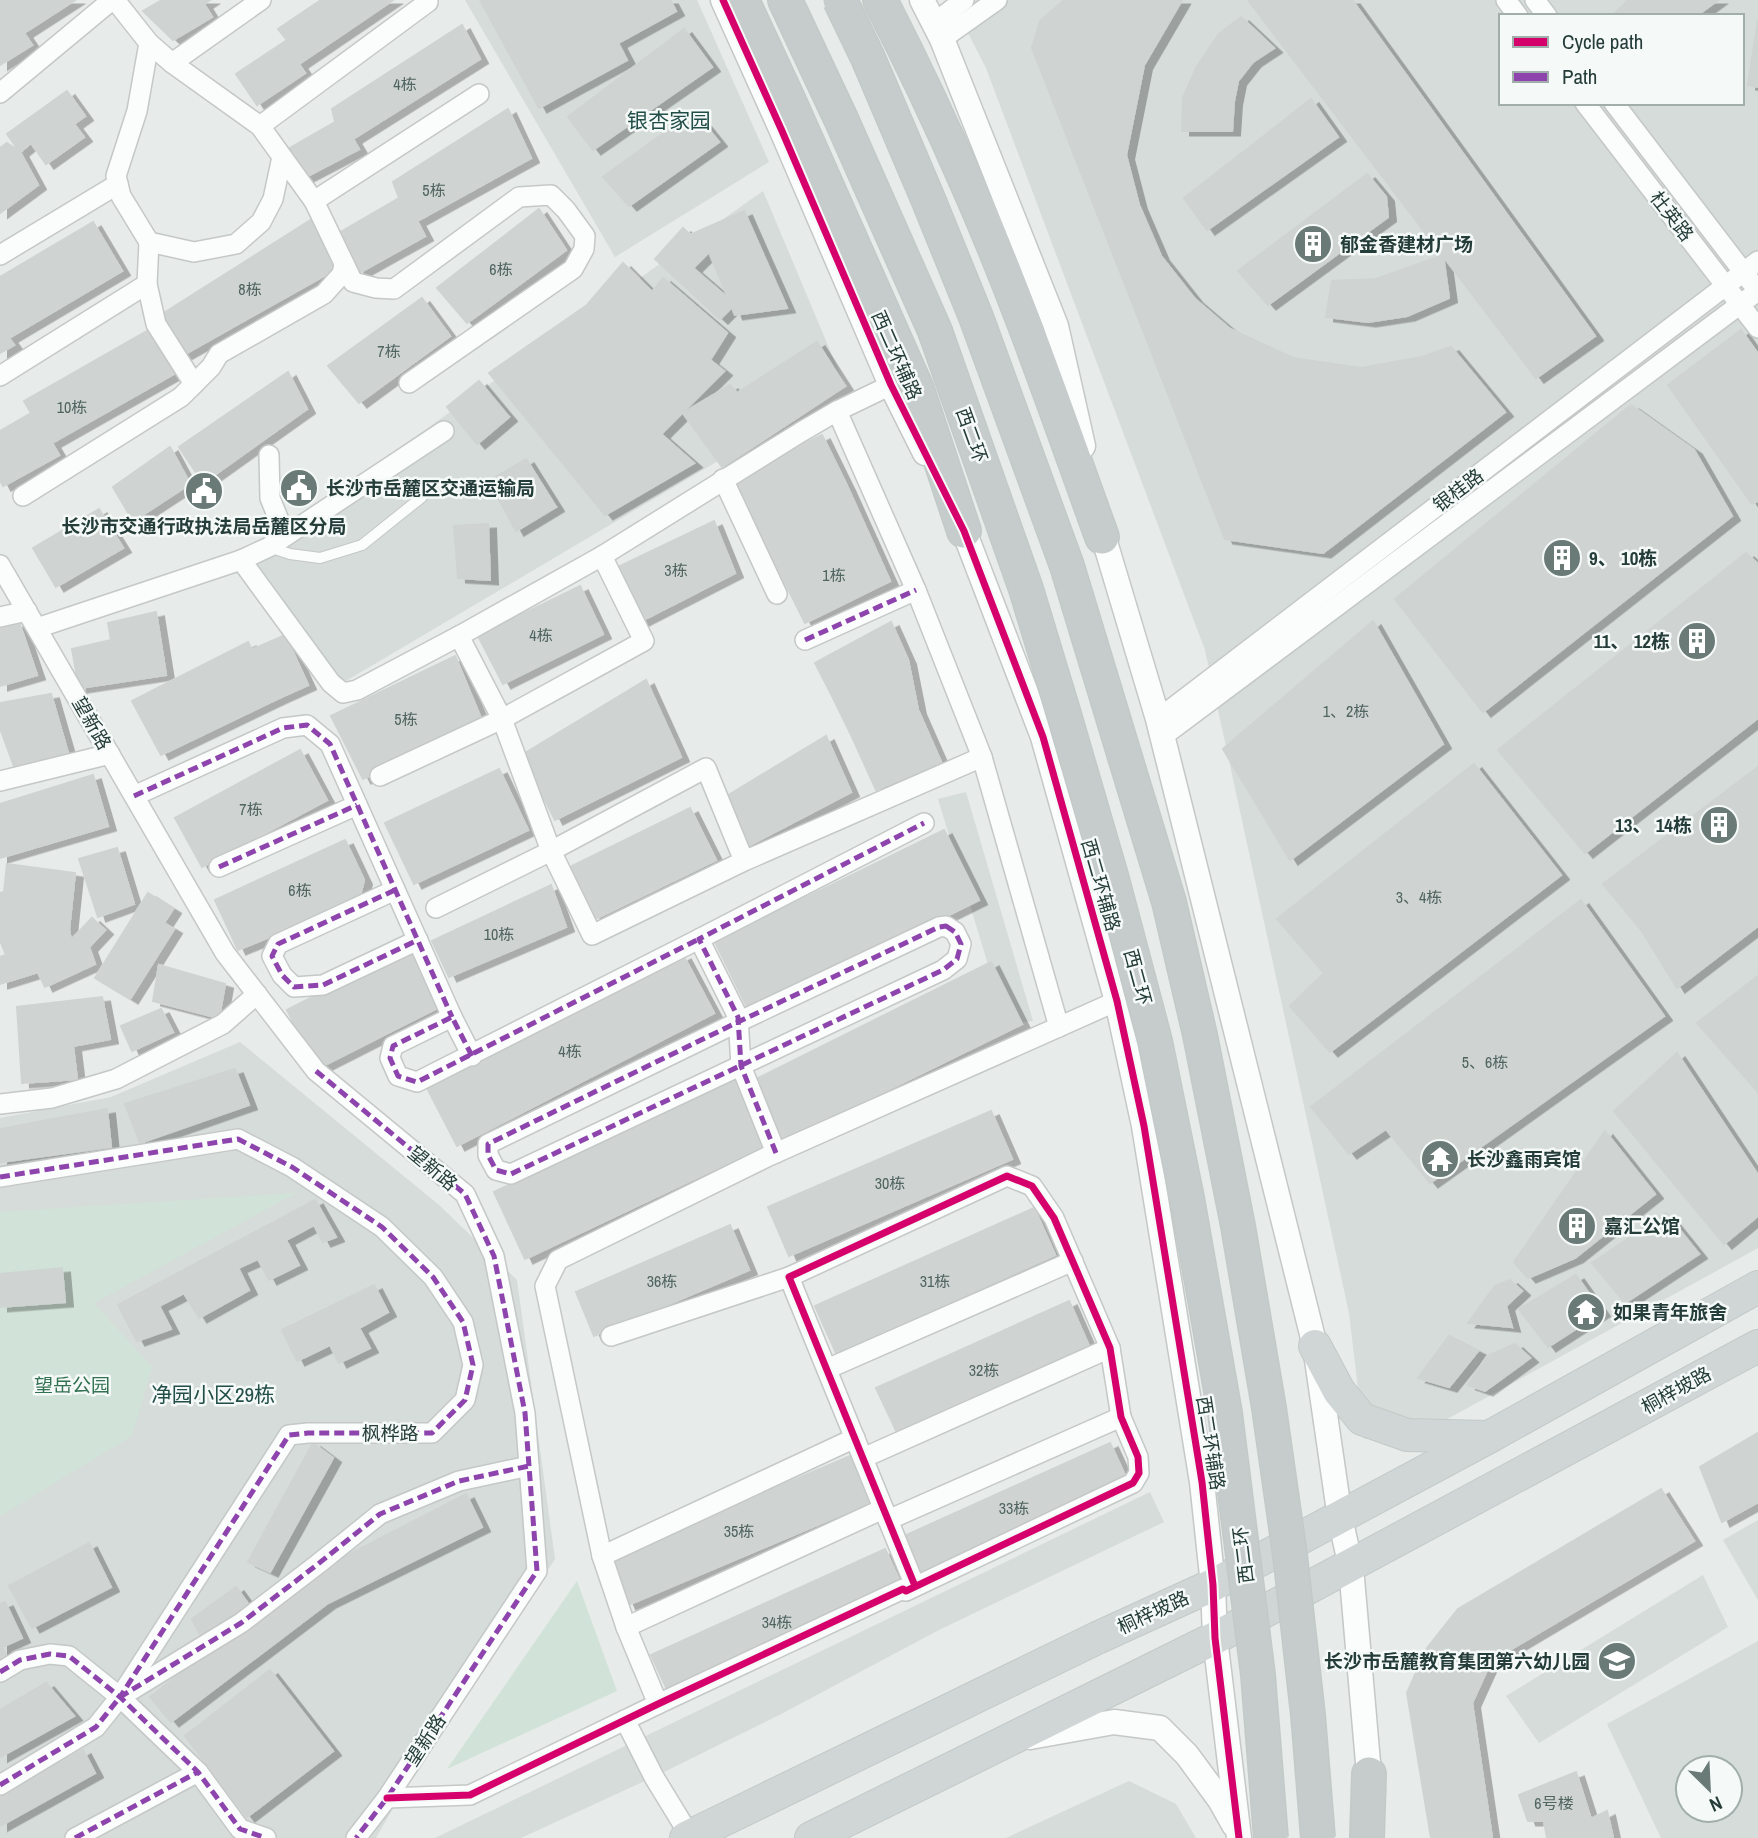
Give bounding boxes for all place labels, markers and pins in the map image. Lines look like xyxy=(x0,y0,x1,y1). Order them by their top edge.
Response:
building icon: 郁金香建材广场 xyxy=(1292,223,1334,265)
place label: 郁金香建材广场 xyxy=(1340,231,1473,257)
public building icon: 长沙市岳麓区交通运输局 xyxy=(278,467,320,509)
public building icon: 长沙市交通行政执法局岳麓区分局 xyxy=(183,470,225,512)
place label: 长沙市岳麓区交通运输局 xyxy=(326,475,535,501)
place label: 长沙市交通行政执法局岳麓区分局 xyxy=(61,513,347,539)
building icon: 9、 10栋 xyxy=(1541,537,1583,579)
place label: 9、 10栋 xyxy=(1589,545,1657,571)
building icon: 11、 12栋 xyxy=(1676,620,1718,662)
place label: 11、 12栋 xyxy=(1594,628,1670,654)
building icon: 13、 14栋 xyxy=(1698,804,1740,846)
place label: 13、 14栋 xyxy=(1615,812,1692,838)
temple icon: 长沙鑫雨宾馆 xyxy=(1419,1138,1461,1180)
place label: 长沙鑫雨宾馆 xyxy=(1467,1146,1581,1172)
building icon: 嘉汇公馆 xyxy=(1556,1205,1598,1247)
place label: 嘉汇公馆 xyxy=(1604,1213,1680,1239)
temple icon: 如果青年旅舍 xyxy=(1565,1291,1607,1333)
place label: 如果青年旅舍 xyxy=(1613,1299,1727,1325)
school or university icon: 长沙市岳麓教育集团第六幼儿园 xyxy=(1596,1640,1638,1682)
place label: 长沙市岳麓教育集团第六幼儿园 xyxy=(1324,1648,1590,1674)

